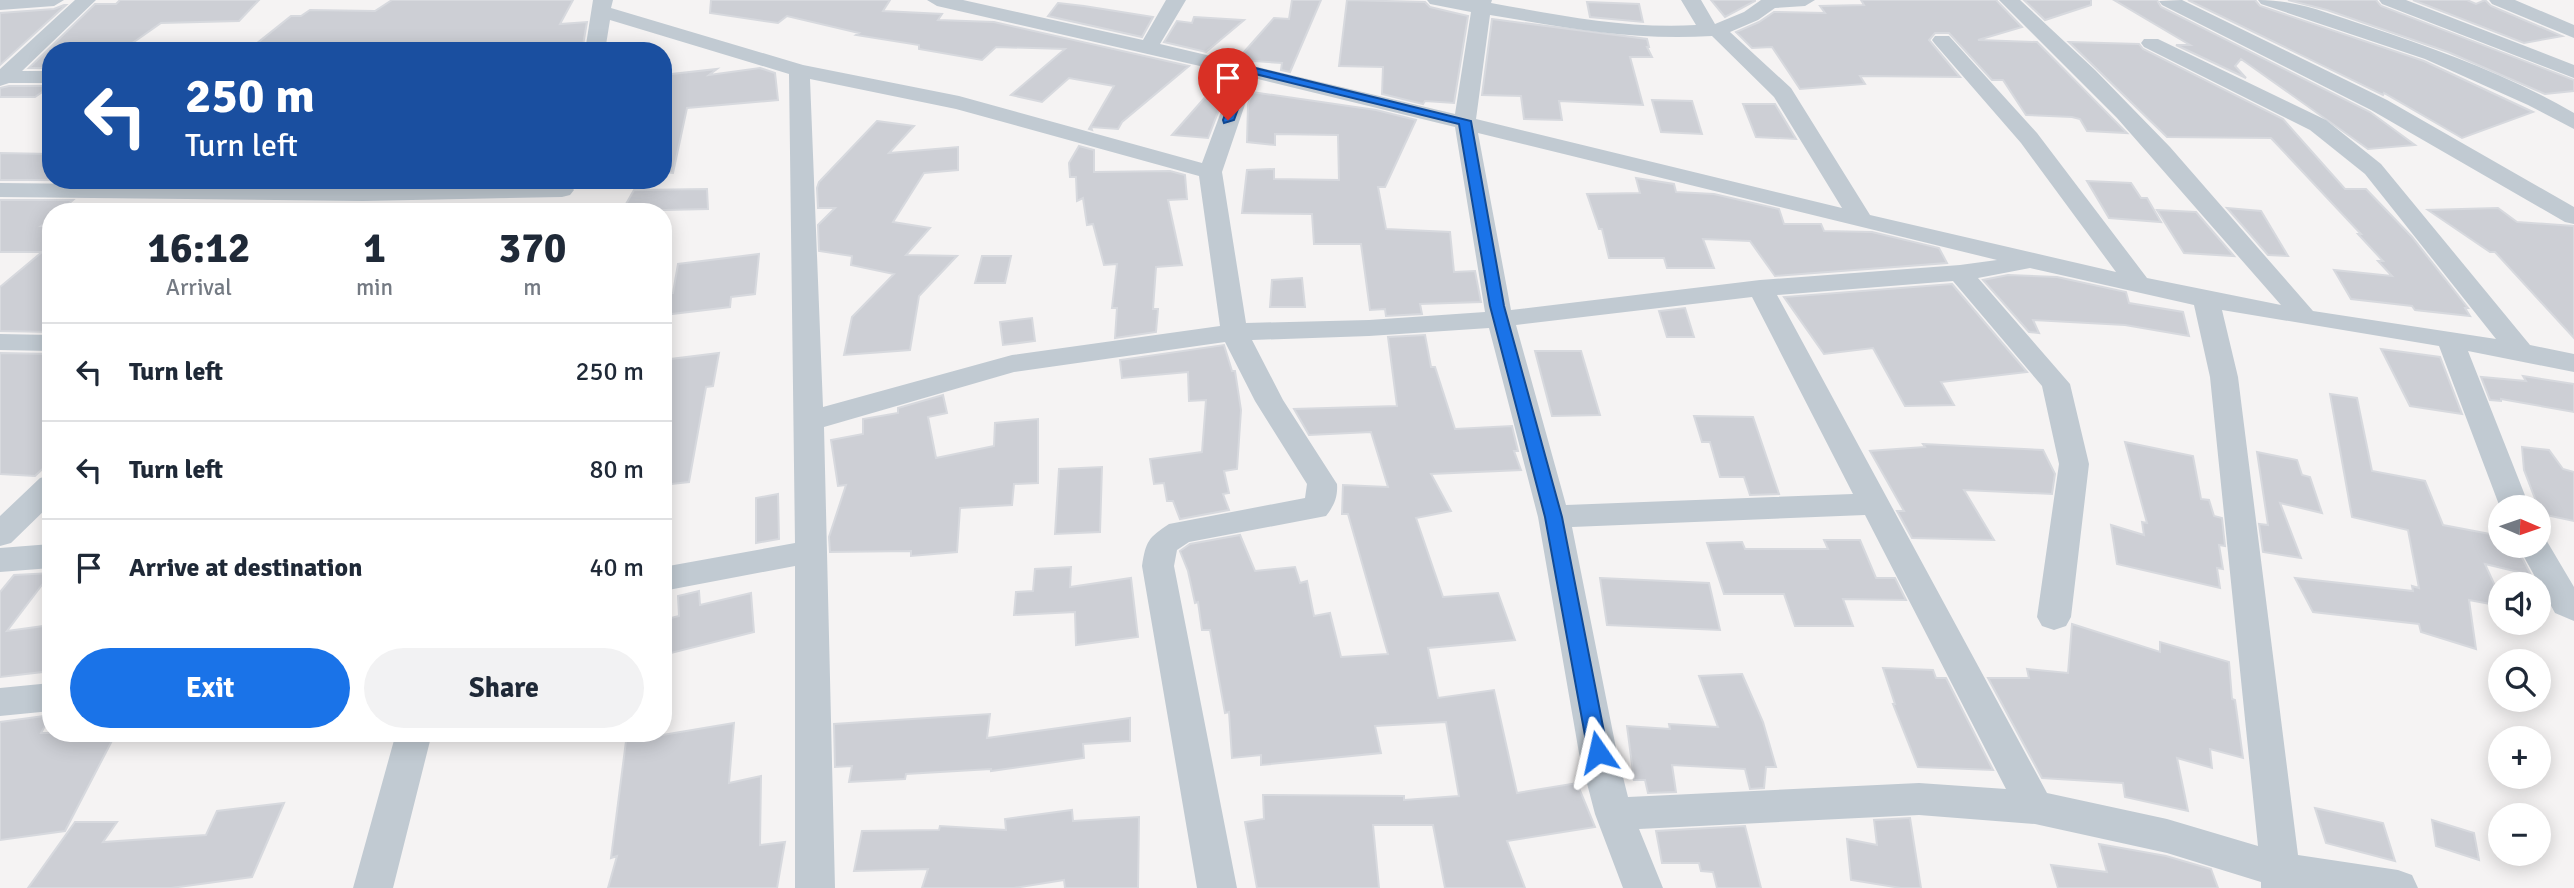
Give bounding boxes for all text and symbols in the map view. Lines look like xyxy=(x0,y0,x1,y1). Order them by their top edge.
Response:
pin xyxy=(1198,48,1258,120)
icon: arrive xyxy=(1209,59,1247,97)
text: 250 m xyxy=(185,66,315,126)
icon: left xyxy=(70,70,161,161)
text: Turn left xyxy=(185,126,298,165)
text: 16:12 xyxy=(147,223,251,274)
text: 1 xyxy=(363,223,386,274)
text: 370 xyxy=(498,223,567,274)
text: Arrival xyxy=(166,273,232,302)
text: min xyxy=(356,273,393,302)
text: m xyxy=(523,273,542,302)
icon: left xyxy=(70,353,108,391)
text: Turn left xyxy=(129,356,223,388)
text: 250 m xyxy=(575,356,644,388)
icon: left xyxy=(70,451,108,489)
text: Turn left xyxy=(129,454,223,486)
text: 80 m xyxy=(589,454,644,486)
north arrow xyxy=(2488,495,2552,558)
map controls xyxy=(2488,495,2551,866)
icon: arrive xyxy=(70,549,108,587)
text: Arrive at destination xyxy=(129,552,362,584)
text: 40 m xyxy=(589,552,644,584)
button: sound xyxy=(2488,572,2551,635)
button: Exit xyxy=(70,648,350,728)
button: Share xyxy=(364,648,644,728)
button: search xyxy=(2488,649,2551,712)
position arrow xyxy=(1561,715,1635,789)
button: + xyxy=(2488,726,2551,789)
button: − xyxy=(2488,803,2551,866)

